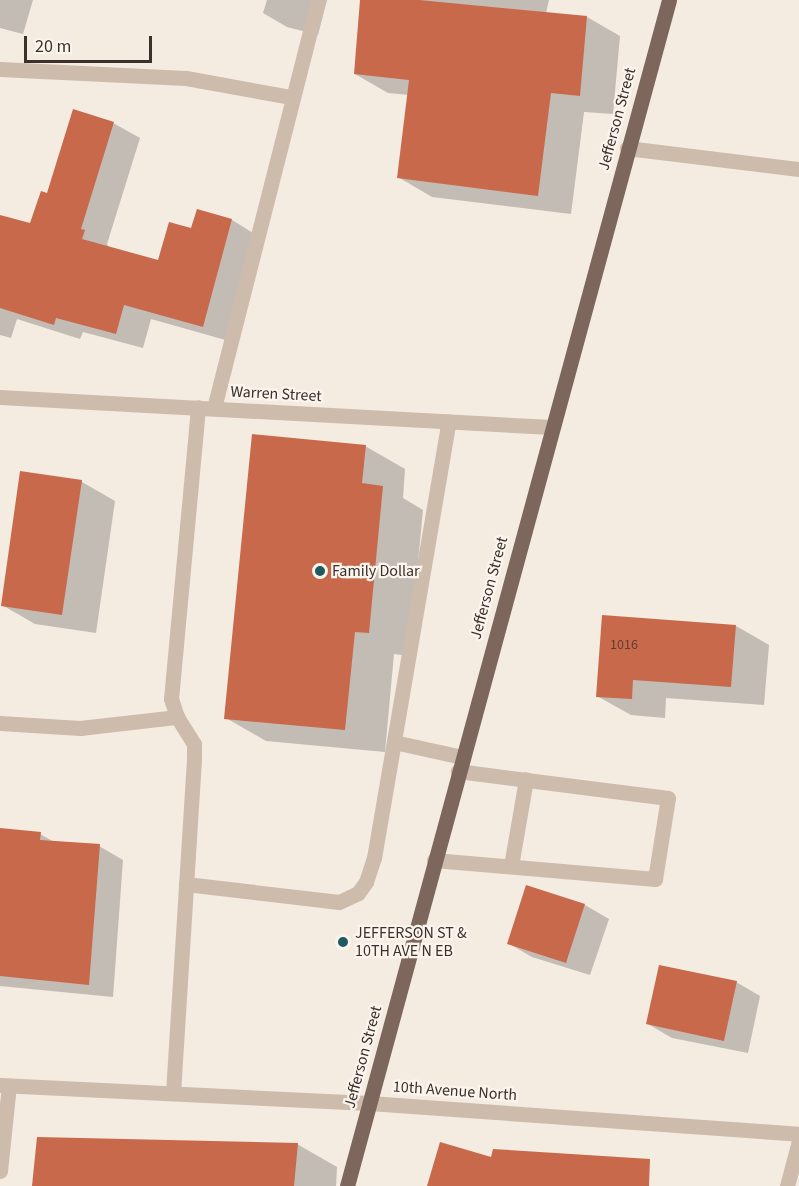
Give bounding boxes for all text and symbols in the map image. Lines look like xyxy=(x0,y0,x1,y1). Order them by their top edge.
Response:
scale bar xyxy=(27,24,154,62)
text: 20 m xyxy=(35,34,71,59)
street label: Jefferson Street xyxy=(594,66,640,172)
street label: Warren Street xyxy=(230,382,322,406)
street label: Jefferson Street xyxy=(466,535,512,641)
place label: Family Dollar xyxy=(332,561,420,581)
marker: Family Dollar xyxy=(313,564,327,578)
house number: 1016 xyxy=(610,637,638,653)
place label: JEFFERSON ST & 10TH AVE N EB xyxy=(355,923,467,961)
marker: JEFFERSON ST & 10TH AVE N EB xyxy=(336,935,350,949)
street label: Jefferson Street xyxy=(340,1004,386,1110)
street label: 10th Avenue North xyxy=(392,1077,518,1105)

